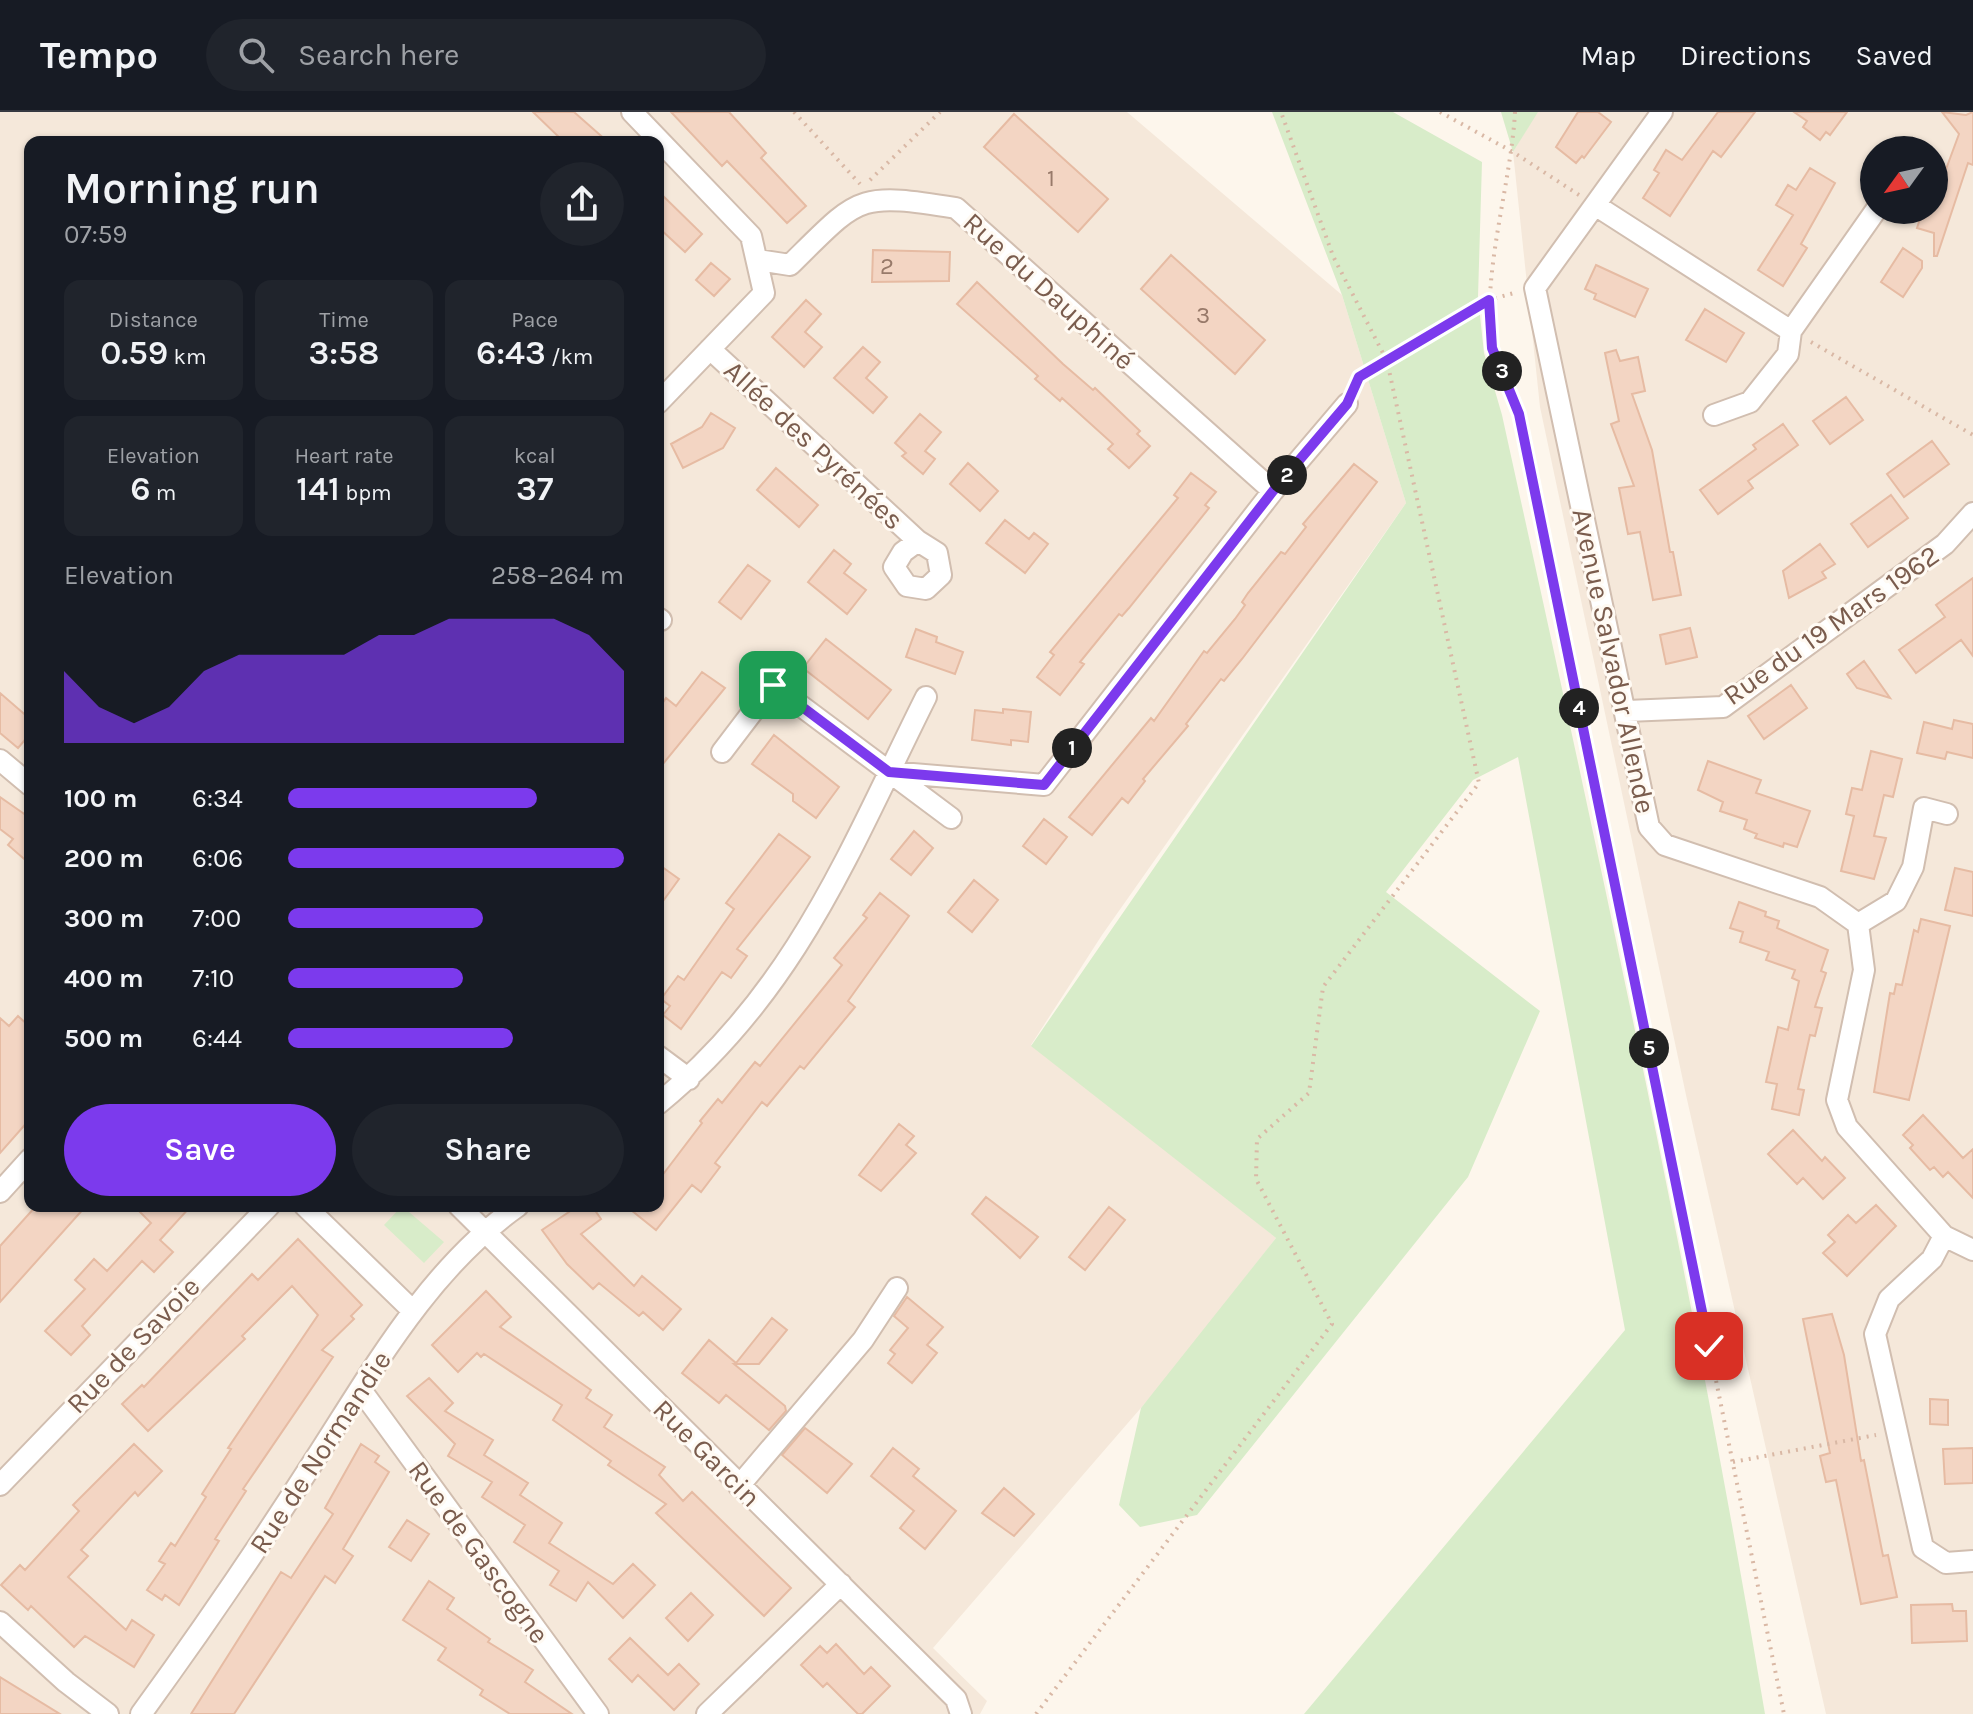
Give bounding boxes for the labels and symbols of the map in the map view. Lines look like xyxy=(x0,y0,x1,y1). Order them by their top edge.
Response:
north arrow xyxy=(1860,136,1948,224)
house number: 1 xyxy=(1047,164,1055,192)
street label: Rue du Dauphiné xyxy=(957,205,1141,377)
house number: 2 xyxy=(880,252,894,280)
house number: 3 xyxy=(1196,301,1210,329)
pin: 3 xyxy=(1482,351,1522,391)
street label: Allée des Pyrénées xyxy=(718,354,910,536)
pin: 2 xyxy=(1267,455,1307,495)
street label: Avenue Salvador Allende xyxy=(1566,505,1662,817)
street label: Rue du 19 Mars 1962 xyxy=(1717,538,1945,712)
pin xyxy=(739,651,807,719)
pin: 4 xyxy=(1559,688,1599,728)
pin: 1 xyxy=(1052,728,1092,768)
pin: 5 xyxy=(1629,1028,1669,1068)
street label: Rue de Savoie xyxy=(60,1270,206,1420)
pin xyxy=(1675,1312,1743,1380)
street label: Rue de Normandie xyxy=(242,1344,398,1560)
street label: Rue Garcin xyxy=(646,1392,768,1514)
street label: Rue de Gascogne xyxy=(402,1454,556,1650)

